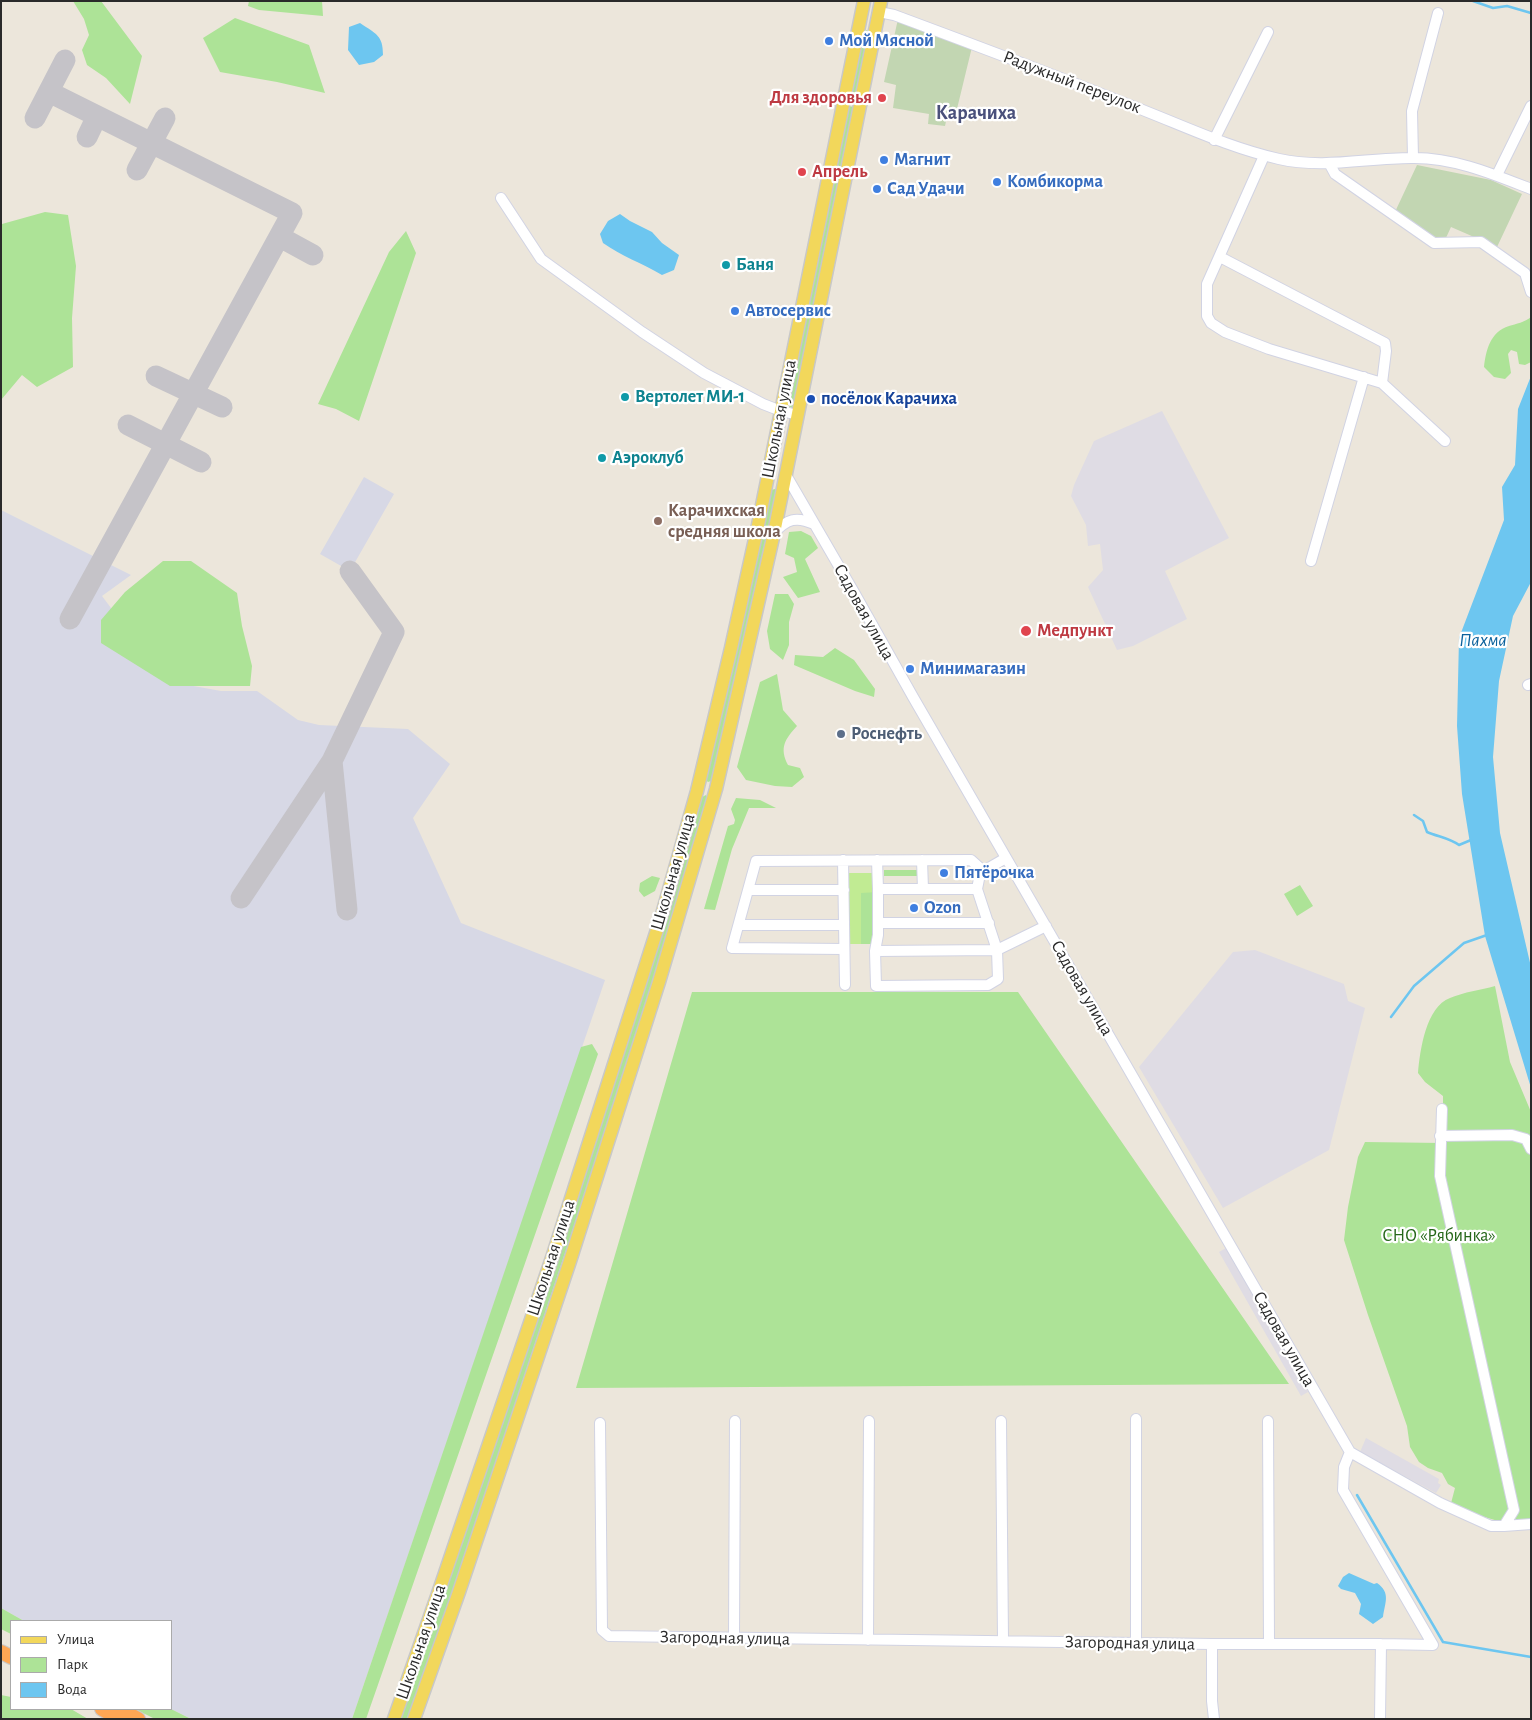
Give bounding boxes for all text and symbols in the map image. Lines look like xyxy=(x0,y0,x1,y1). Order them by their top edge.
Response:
place label: Мой Мясной xyxy=(839,30,934,52)
marker: Мой Мясной xyxy=(823,35,835,47)
street label: Радужный переулок xyxy=(1000,46,1144,118)
place label: Для здоровья xyxy=(769,87,872,109)
marker: Для здоровья xyxy=(876,92,888,104)
district label: Карачиха xyxy=(936,101,1016,125)
place label: Магнит xyxy=(894,149,950,171)
marker: Магнит xyxy=(878,154,890,166)
place label: Апрель xyxy=(812,161,867,183)
marker: Апрель xyxy=(796,166,808,178)
place label: Комбикорма xyxy=(1007,171,1103,193)
marker: Комбикорма xyxy=(991,176,1003,188)
place label: Сад Удачи xyxy=(887,178,965,200)
marker: Сад Удачи xyxy=(871,183,883,195)
place label: Баня xyxy=(736,254,774,276)
marker: Баня xyxy=(720,259,732,271)
place label: Автосервис xyxy=(745,300,831,322)
marker: Автосервис xyxy=(729,305,741,317)
street label: Школьная улица xyxy=(757,358,801,480)
place label: Вертолет МИ-1 xyxy=(635,386,745,408)
place label: посёлок Карачиха xyxy=(821,388,957,410)
marker: Вертолет МИ-1 xyxy=(619,391,631,403)
marker: посёлок Карачиха xyxy=(805,393,817,405)
place label: Аэроклуб xyxy=(612,447,684,469)
marker: Аэроклуб xyxy=(596,452,608,464)
place label: Карачихская средняя школа xyxy=(668,500,781,542)
marker: Карачихская средняя школа xyxy=(652,515,664,527)
street label: Садовая улица xyxy=(829,560,899,664)
place label: Медпункт xyxy=(1037,620,1113,642)
marker: Медпункт xyxy=(1019,624,1033,638)
water label: Пахма xyxy=(1459,629,1507,651)
place label: Минимагазин xyxy=(920,658,1026,680)
marker: Минимагазин xyxy=(904,663,916,675)
place label: Роснефть xyxy=(851,723,922,745)
marker: Роснефть xyxy=(835,728,847,740)
street label: Школьная улица xyxy=(646,811,700,933)
place label: Пятёрочка xyxy=(954,862,1034,884)
marker: Пятёрочка xyxy=(938,867,950,879)
place label: Ozon xyxy=(924,897,961,919)
marker: Ozon xyxy=(908,902,920,914)
street label: Садовая улица xyxy=(1046,936,1118,1040)
street label: Школьная улица xyxy=(522,1197,580,1319)
park label: СНО «Рябинка» xyxy=(1382,1225,1496,1247)
street label: Садовая улица xyxy=(1248,1287,1320,1391)
street label: Школьная улица xyxy=(391,1581,451,1703)
legend xyxy=(10,1620,172,1710)
street label: Загородная улица xyxy=(660,1626,790,1650)
street label: Загородная улица xyxy=(1065,1631,1195,1655)
text: Улица xyxy=(57,1632,94,1647)
text: Парк xyxy=(57,1657,88,1672)
text: Вода xyxy=(57,1682,87,1697)

